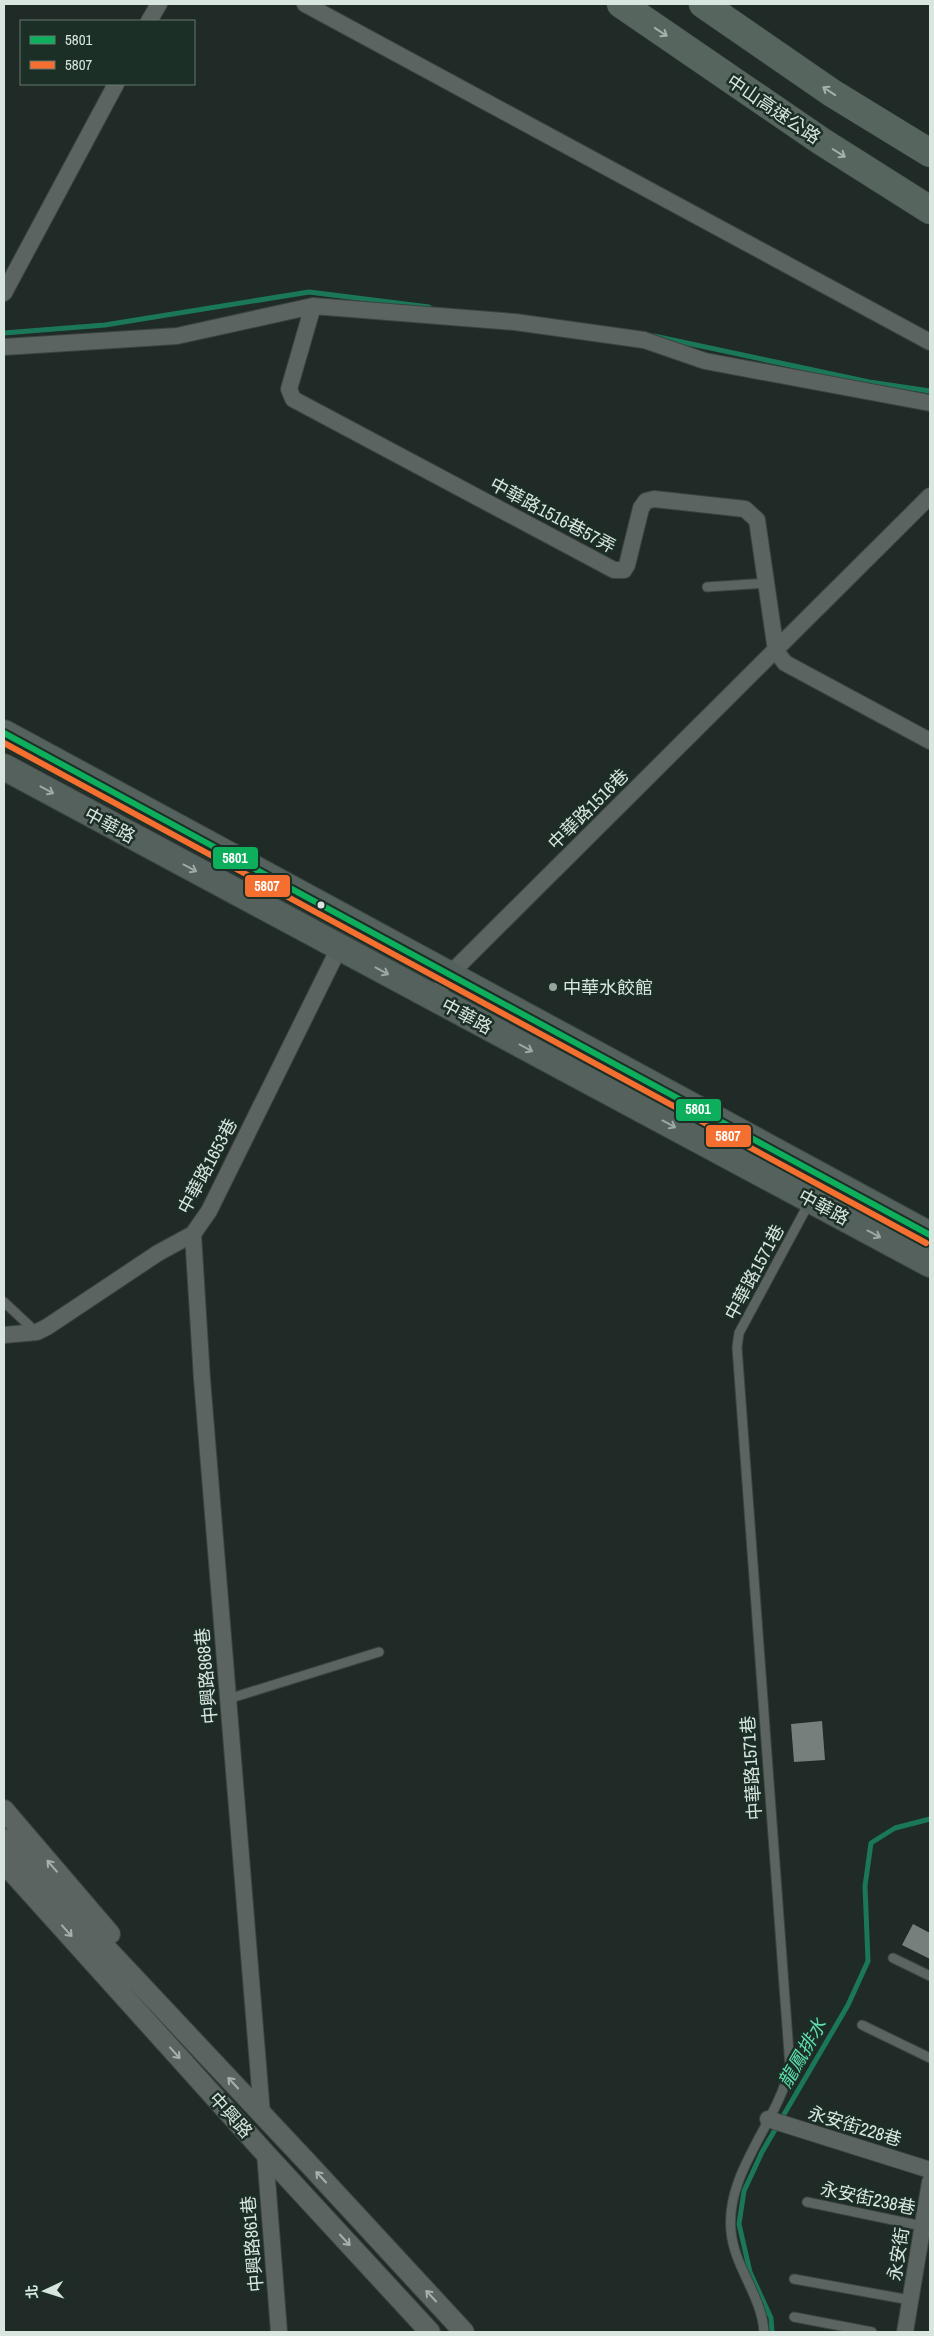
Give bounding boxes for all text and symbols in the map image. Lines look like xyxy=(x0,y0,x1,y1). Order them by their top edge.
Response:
legend xyxy=(20,20,195,85)
one-way arrow xyxy=(654,27,668,37)
text: 5801 xyxy=(65,29,93,50)
text: 5807 xyxy=(65,54,93,75)
street label: 中山高速公路 xyxy=(722,68,826,150)
one-way arrow xyxy=(823,85,837,95)
one-way arrow xyxy=(832,147,846,158)
street label: 中華路1516巷57弄 xyxy=(486,471,620,559)
street label: 中華路1516巷 xyxy=(542,763,634,855)
one-way arrow xyxy=(39,786,53,796)
street label: 中華路 xyxy=(80,801,140,849)
line badge: 5801 xyxy=(212,846,259,870)
text: 5801 xyxy=(222,849,248,867)
one-way arrow xyxy=(182,863,196,873)
line badge: 5807 xyxy=(244,874,291,898)
text: 5807 xyxy=(254,877,280,895)
unlabelled marker xyxy=(316,900,326,910)
one-way arrow xyxy=(375,966,390,976)
place label: 中華水餃館 xyxy=(563,975,653,1000)
marker: 中華水餃館 xyxy=(547,981,559,993)
street label: 中華路 xyxy=(437,992,497,1040)
one-way arrow xyxy=(518,1043,532,1053)
line badge: 5801 xyxy=(675,1098,722,1122)
text: 5801 xyxy=(685,1100,711,1118)
street label: 中華路1653巷 xyxy=(171,1114,243,1218)
one-way arrow xyxy=(661,1120,676,1129)
line badge: 5807 xyxy=(705,1124,752,1148)
text: 5807 xyxy=(715,1127,741,1145)
street label: 中華路 xyxy=(794,1183,854,1231)
street label: 中華路1571巷 xyxy=(718,1220,790,1324)
one-way arrow xyxy=(866,1230,881,1239)
street label: 中興路868巷 xyxy=(189,1627,223,1725)
street label: 中華路1571巷 xyxy=(735,1715,767,1821)
one-way arrow xyxy=(46,1860,58,1873)
one-way arrow xyxy=(61,1925,73,1938)
water label: 龍鳳排水 xyxy=(772,2013,833,2092)
one-way arrow xyxy=(169,2046,181,2059)
one-way arrow xyxy=(227,2077,239,2090)
street label: 中興路 xyxy=(204,2087,258,2143)
street label: 永安街228巷 xyxy=(805,2100,905,2152)
one-way arrow xyxy=(315,2170,327,2183)
street label: 永安街238巷 xyxy=(818,2176,918,2220)
street label: 中興路861巷 xyxy=(235,2195,269,2293)
street label: 永安街 xyxy=(881,2225,915,2283)
one-way arrow xyxy=(340,2234,351,2247)
north arrow xyxy=(20,2266,70,2316)
text: 北 xyxy=(23,2284,41,2300)
one-way arrow xyxy=(425,2290,437,2303)

